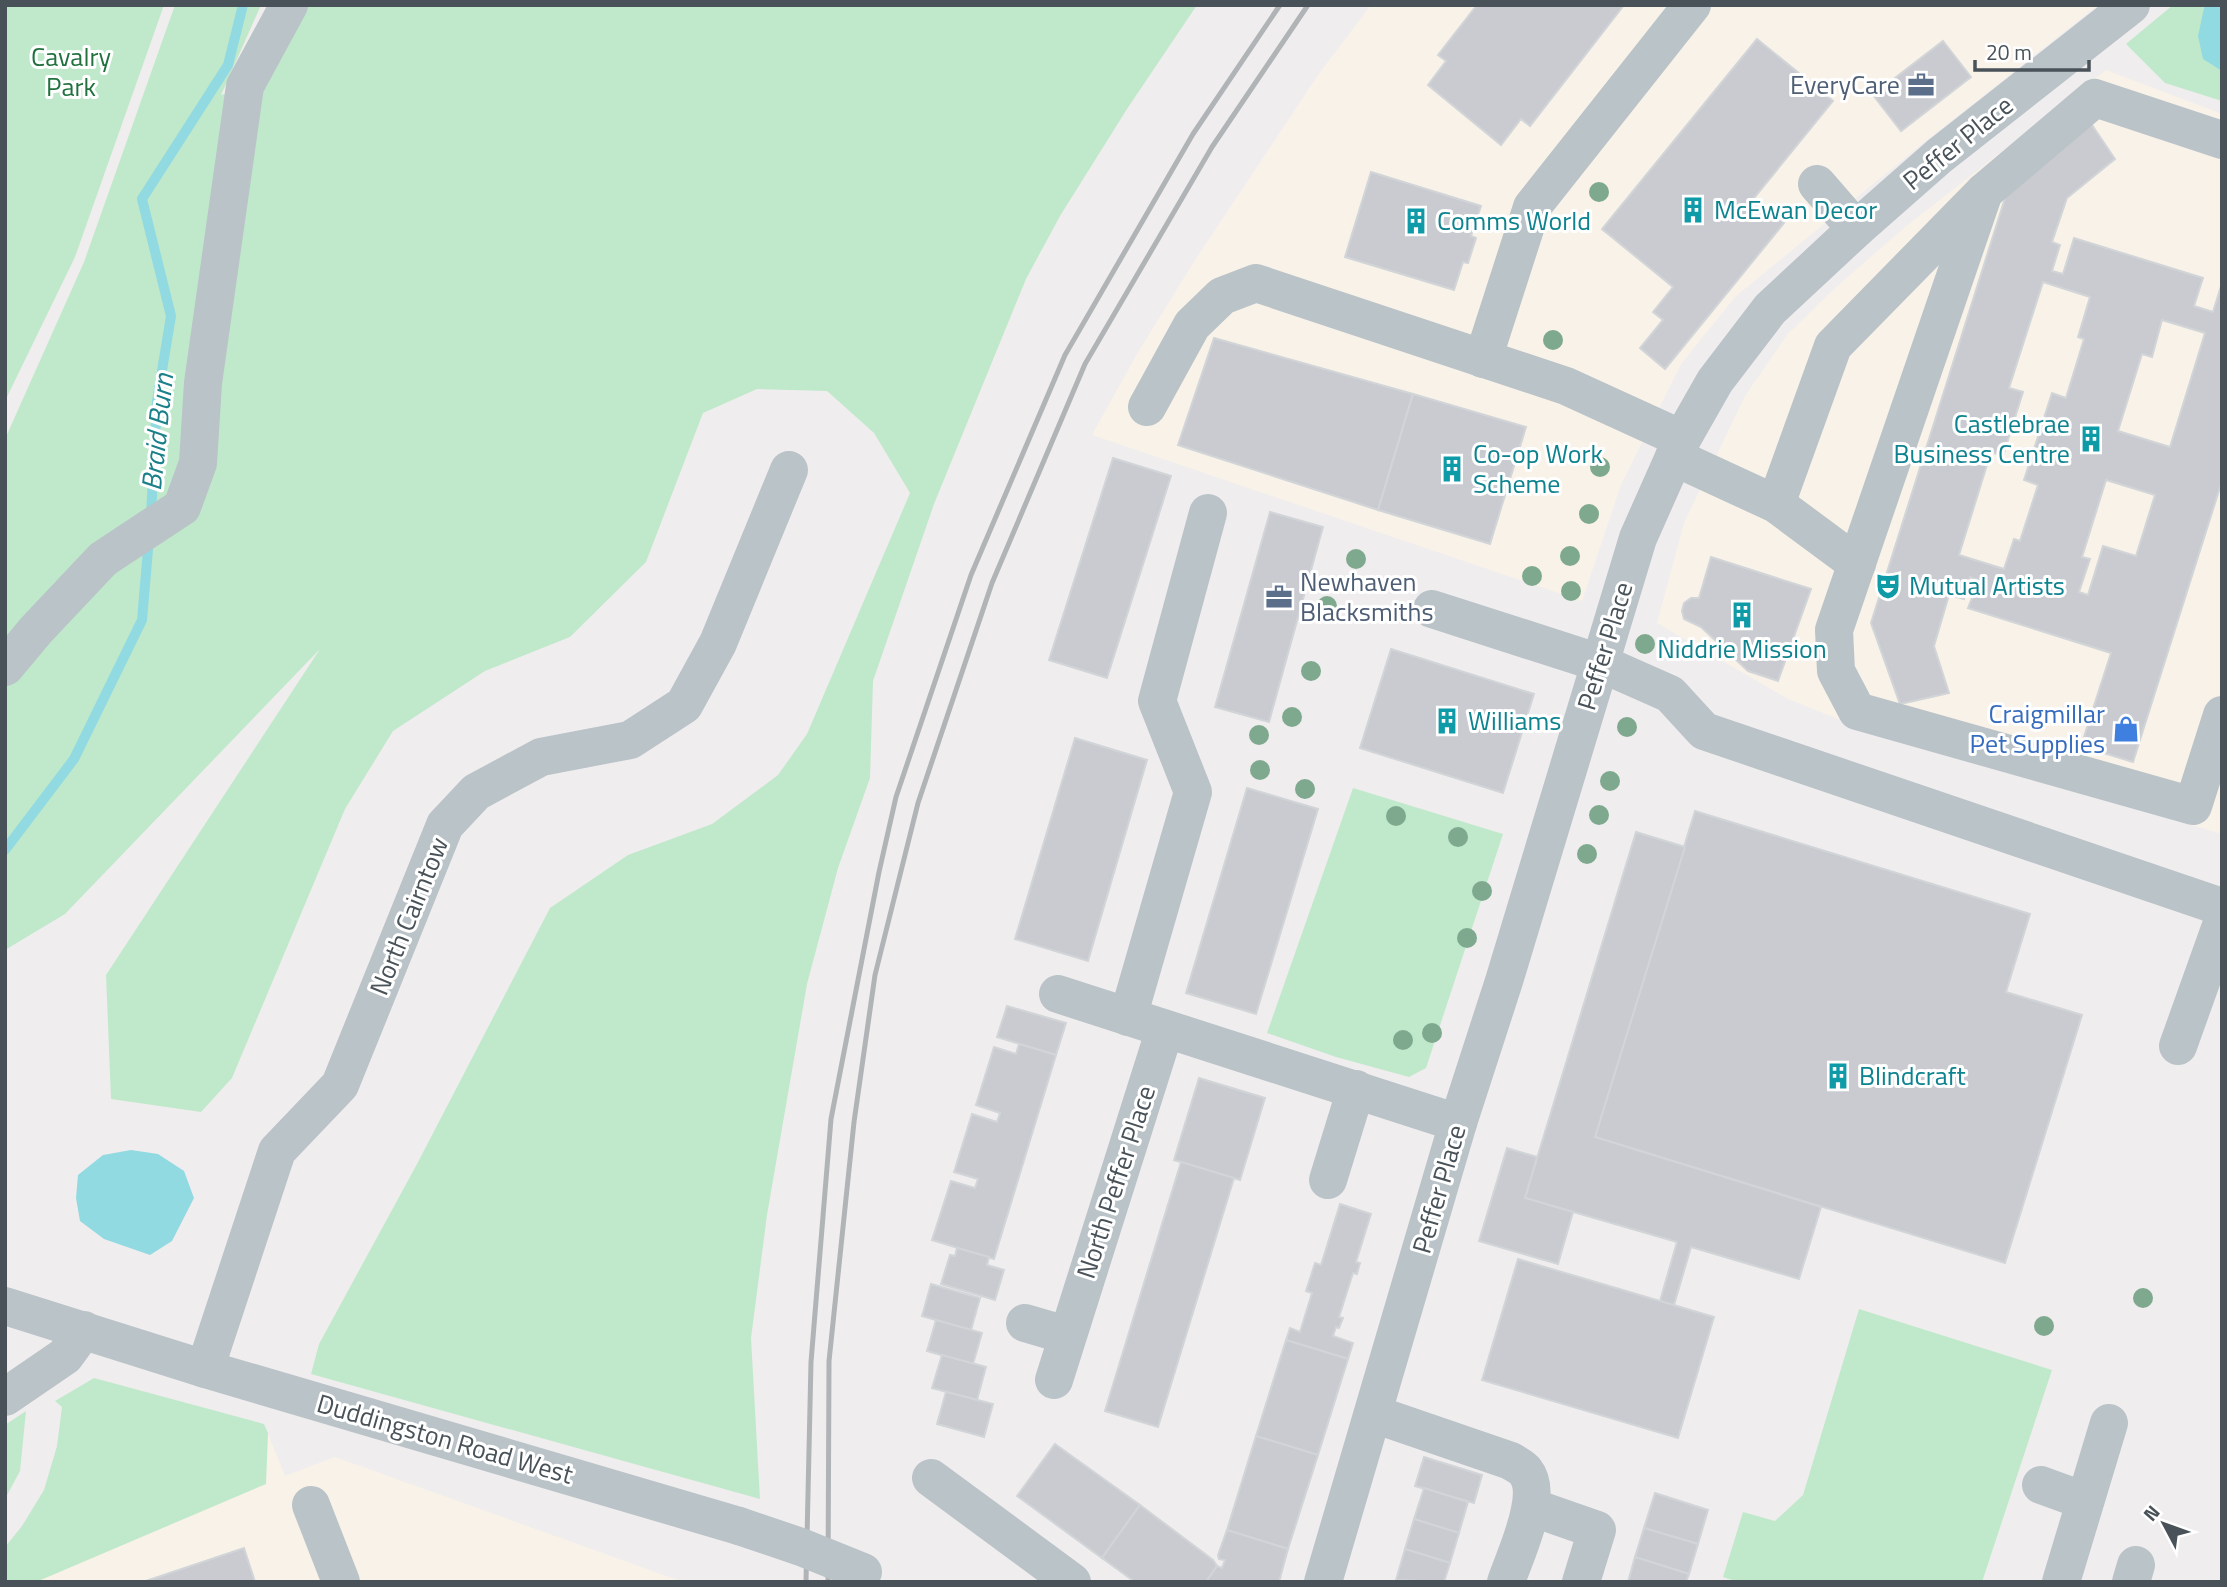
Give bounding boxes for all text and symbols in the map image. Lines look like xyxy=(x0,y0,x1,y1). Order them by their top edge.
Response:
scale bar xyxy=(1975,28,2089,72)
text: 20 m xyxy=(1986,36,2032,68)
park label: Cavalry Park xyxy=(31,37,111,106)
place label: EveryCare xyxy=(1790,65,1900,104)
office icon: EveryCare xyxy=(1906,70,1936,100)
street label: Peffer Place xyxy=(1894,86,2021,199)
place label: McEwan Decor xyxy=(1714,190,1877,229)
building icon: McEwan Decor xyxy=(1678,195,1708,225)
place label: Comms World xyxy=(1437,201,1591,240)
building icon: Comms World xyxy=(1401,206,1431,236)
water label: Braid Burn xyxy=(129,370,184,493)
place label: Castlebrae Business Centre xyxy=(1894,404,2070,473)
building icon: Castlebrae Business Centre xyxy=(2076,424,2106,454)
place label: Co-op Work Scheme xyxy=(1473,434,1603,503)
building icon: Co-op Work Scheme xyxy=(1437,454,1467,484)
place label: Newhaven Blacksmiths xyxy=(1300,562,1434,631)
place label: Mutual Artists xyxy=(1909,566,2065,605)
theatre icon: Mutual Artists xyxy=(1873,571,1903,601)
street label: Peffer Place xyxy=(1567,577,1642,715)
office icon: Newhaven Blacksmiths xyxy=(1264,582,1294,612)
building icon: Niddrie Mission xyxy=(1727,600,1757,630)
place label: Niddrie Mission xyxy=(1657,629,1827,668)
place label: Craigmillar Pet Supplies xyxy=(1970,694,2105,763)
place label: Williams xyxy=(1468,701,1561,740)
building icon: Williams xyxy=(1432,706,1462,736)
shop icon: Craigmillar Pet Supplies xyxy=(2111,714,2141,744)
street label: North Cairntow xyxy=(359,831,458,1001)
place label: Blindcraft xyxy=(1859,1056,1966,1095)
building icon: Blindcraft xyxy=(1823,1061,1853,1091)
street label: North Peffer Place xyxy=(1066,1080,1165,1283)
street label: Peffer Place xyxy=(1402,1120,1475,1258)
street label: Duddingston Road West xyxy=(313,1383,578,1494)
north arrow xyxy=(2129,1489,2199,1559)
text: N xyxy=(2136,1498,2166,1527)

